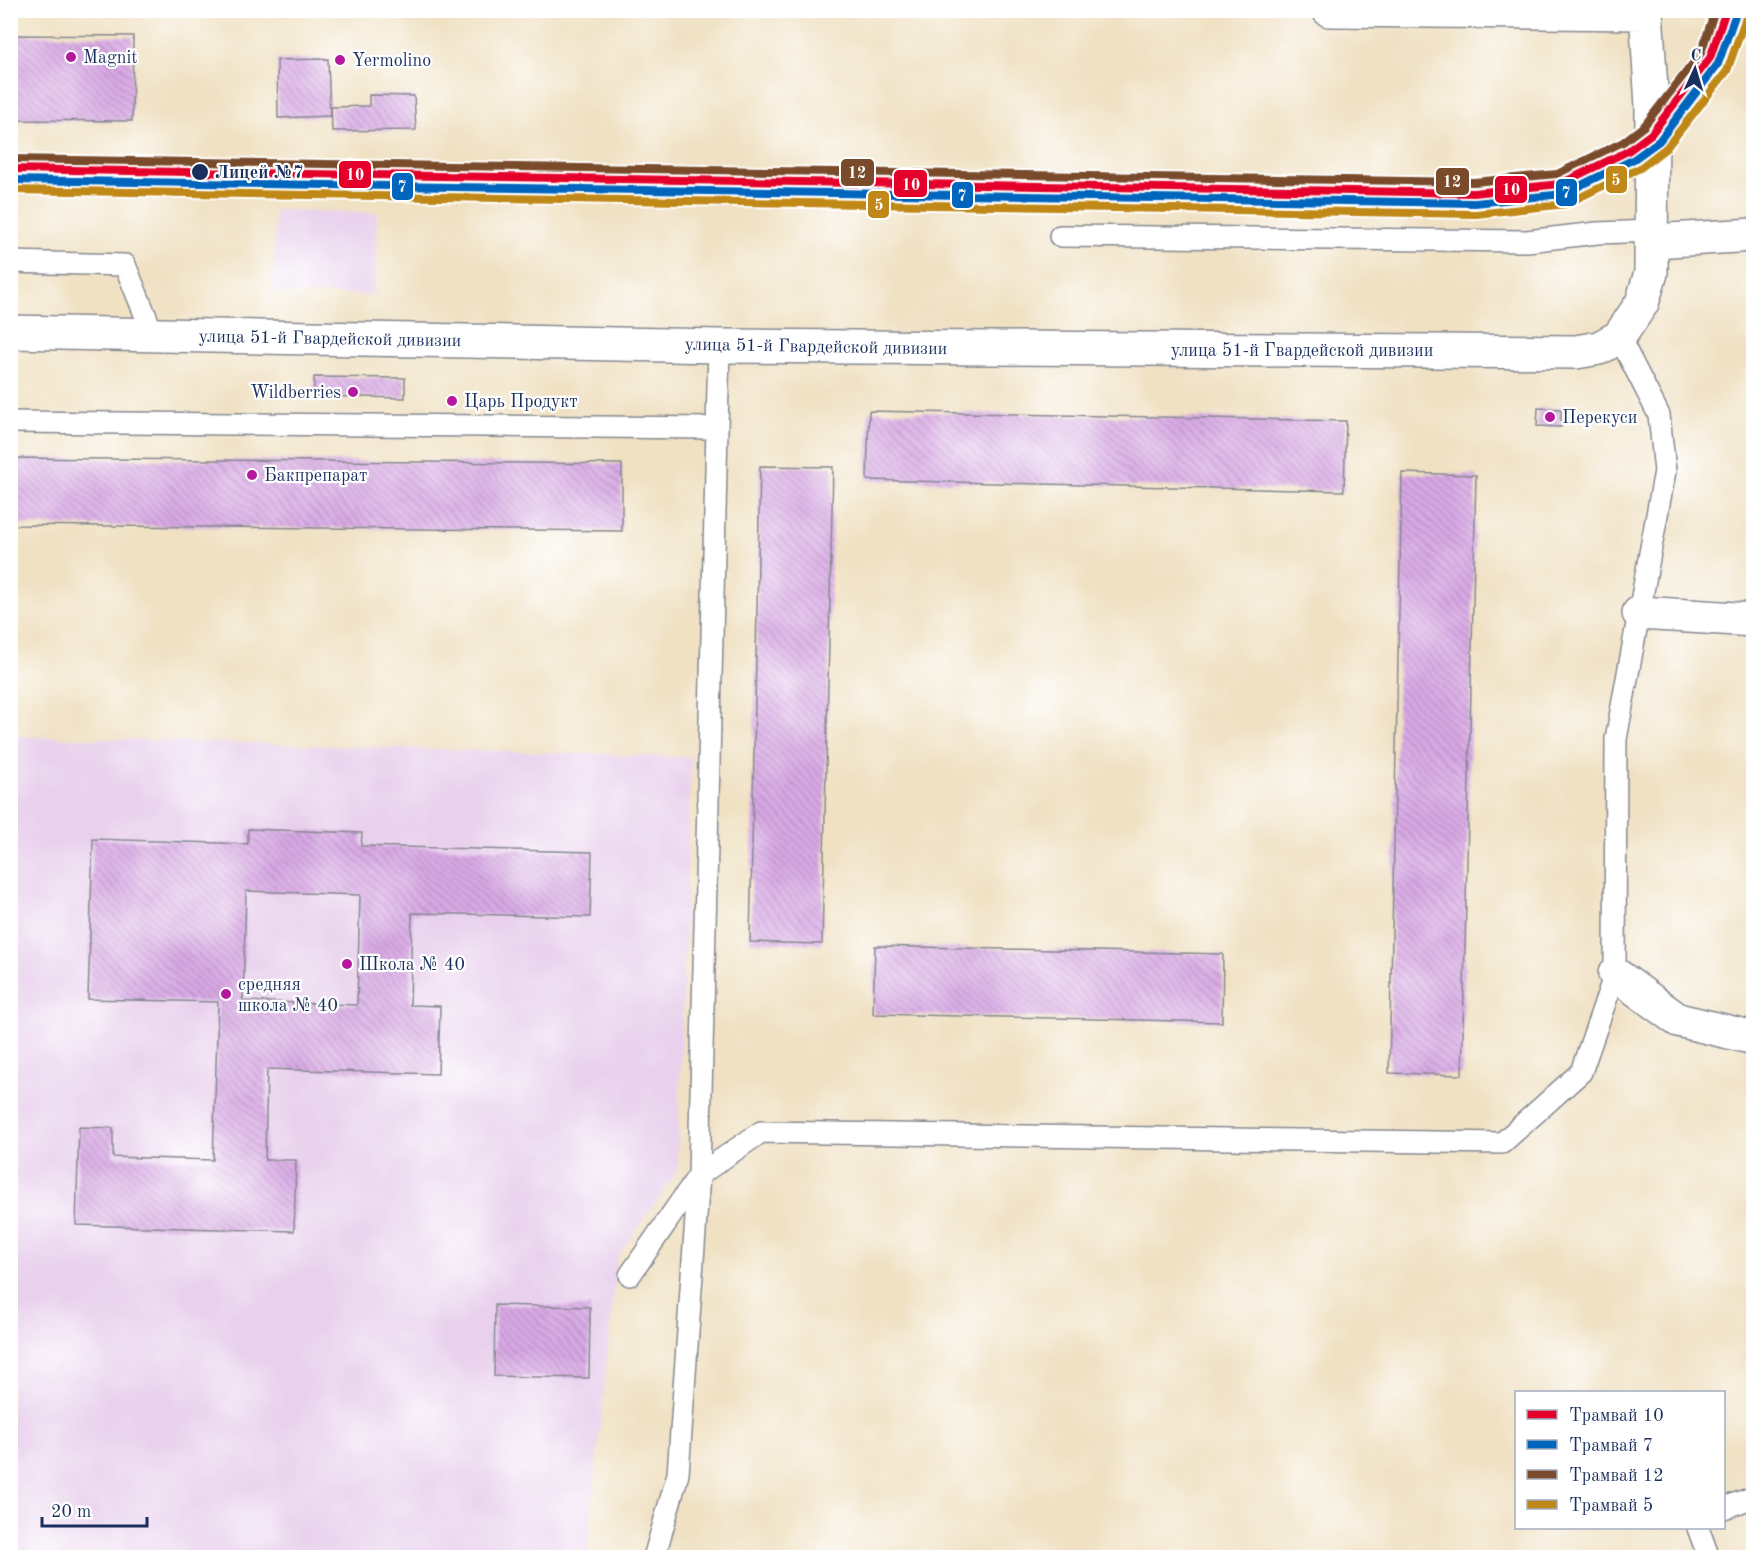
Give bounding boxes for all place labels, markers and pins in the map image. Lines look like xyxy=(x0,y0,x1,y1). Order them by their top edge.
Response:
place label: Magnit xyxy=(83,49,138,67)
marker: Magnit xyxy=(64,50,78,64)
place label: Yermolino xyxy=(352,52,431,70)
marker: Yermolino xyxy=(333,53,347,67)
marker: Лицей №7 xyxy=(190,162,210,182)
place label: Лицей №7 xyxy=(215,164,303,182)
place label: Wildberries xyxy=(250,384,341,402)
marker: Wildberries xyxy=(346,385,360,399)
place label: Царь Продукт xyxy=(464,393,578,411)
marker: Царь Продукт xyxy=(445,394,459,408)
place label: Перекуси xyxy=(1562,409,1637,427)
marker: Перекуси xyxy=(1543,410,1557,424)
place label: Бакпрепарат xyxy=(264,467,368,485)
marker: Бакпрепарат xyxy=(245,468,259,482)
place label: Школа № 40 xyxy=(359,956,465,974)
marker: Школа № 40 xyxy=(340,957,354,971)
place label: средняя школа № 40 xyxy=(238,976,338,1015)
marker: средняя школа № 40 xyxy=(219,987,233,1001)

